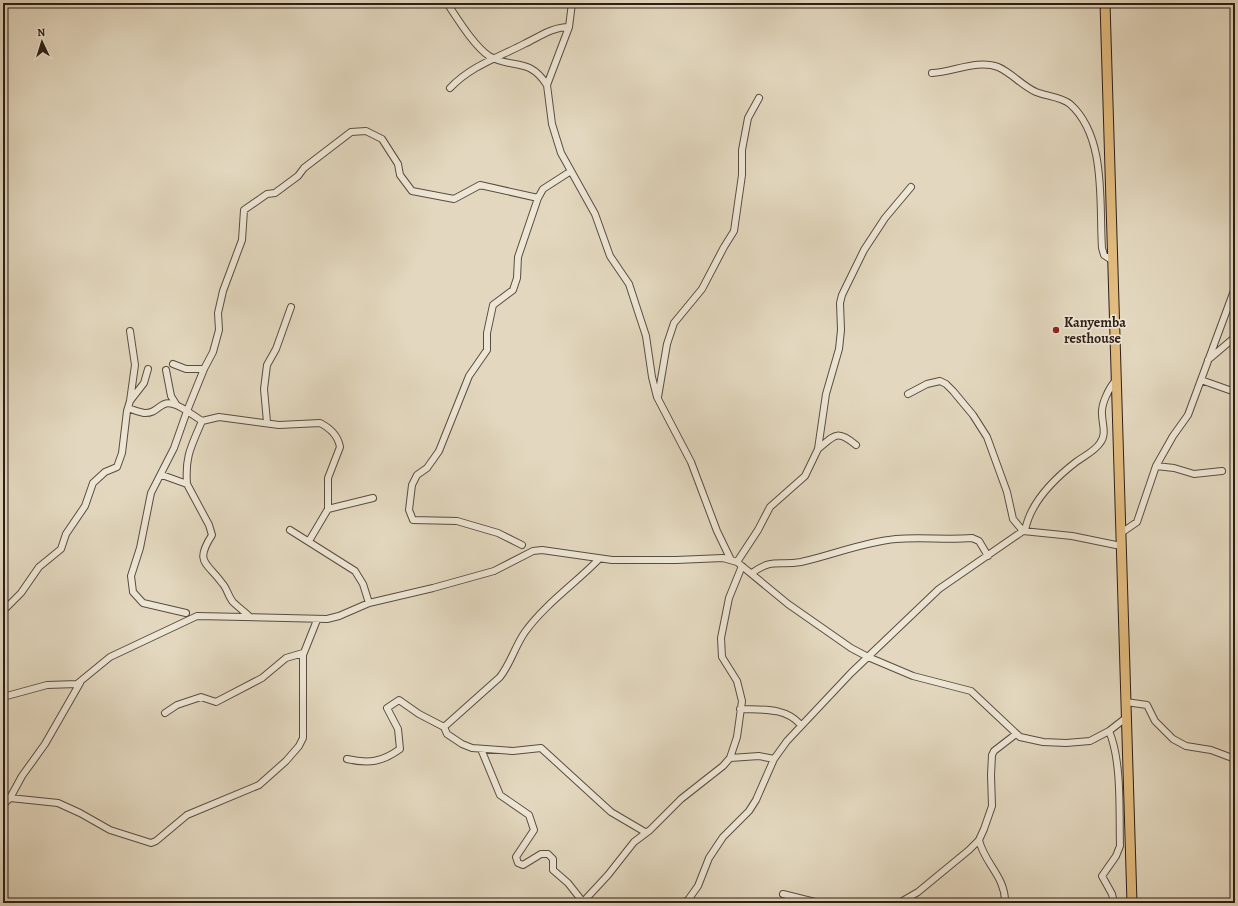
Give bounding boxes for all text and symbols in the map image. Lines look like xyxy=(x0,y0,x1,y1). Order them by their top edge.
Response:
north arrow xyxy=(22,22,62,62)
text: N xyxy=(37,25,46,40)
place label: Kanyemba resthouse xyxy=(1064,313,1126,348)
marker: Kanyemba resthouse xyxy=(1051,325,1061,335)

